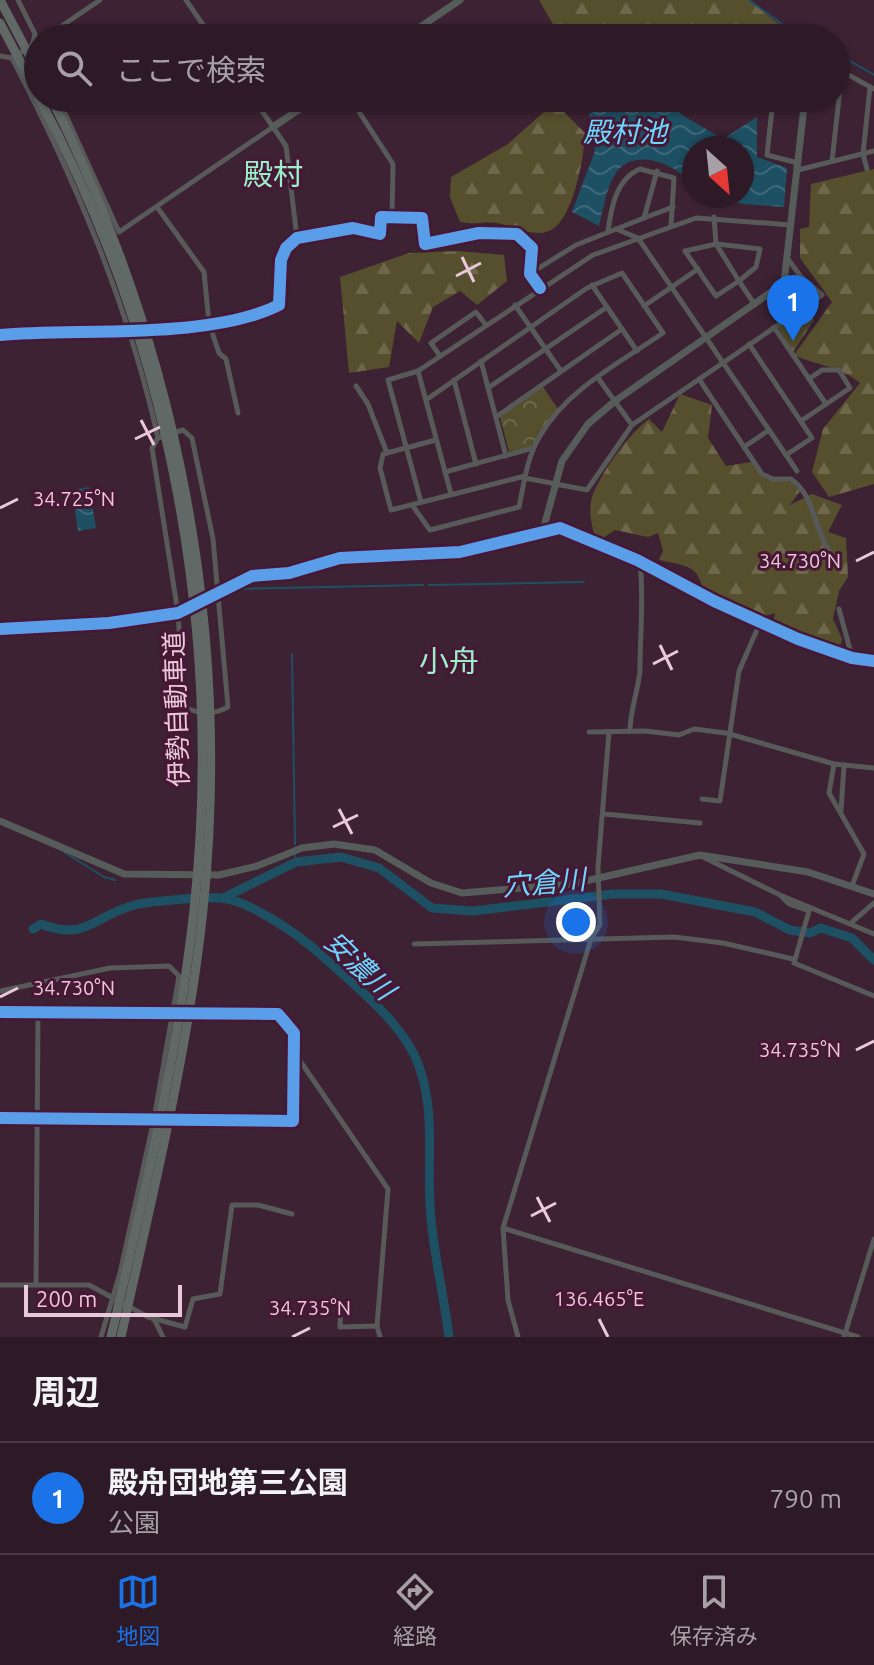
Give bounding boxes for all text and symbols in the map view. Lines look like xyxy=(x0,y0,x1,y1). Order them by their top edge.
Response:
search box xyxy=(24,24,850,112)
icon: search xyxy=(52,46,96,90)
text: ここで検索 xyxy=(116,53,266,87)
water label: 殿村池 xyxy=(583,116,670,147)
north arrow xyxy=(682,136,754,208)
district label: 殿村 xyxy=(243,157,303,191)
pin: 1 xyxy=(767,275,819,341)
text: 34.725°N xyxy=(33,487,115,510)
text: 34.730°N xyxy=(759,549,841,572)
street label: 伊勢自動車道 xyxy=(159,631,193,787)
district label: 小舟 xyxy=(419,644,479,678)
water label: 穴倉川 xyxy=(501,863,590,901)
your location xyxy=(556,902,596,942)
water label: 安濃川 xyxy=(319,925,403,1007)
text: 34.730°N xyxy=(33,976,115,999)
text: 34.735°N xyxy=(759,1038,841,1061)
scale bar xyxy=(24,1281,182,1317)
text: 200 m xyxy=(36,1286,97,1311)
text: 136.465°E xyxy=(554,1287,644,1310)
text: 34.735°N xyxy=(269,1296,351,1319)
text: 周辺 xyxy=(32,1372,100,1410)
text: 殿舟団地第三公園 xyxy=(108,1465,348,1499)
text: 1 xyxy=(51,1484,65,1513)
text: 790 m xyxy=(770,1484,842,1513)
text: 公園 xyxy=(108,1508,160,1537)
tab: 地図 xyxy=(116,1570,160,1650)
tab: 経路 xyxy=(393,1570,437,1650)
tab: 保存済み xyxy=(670,1570,758,1650)

